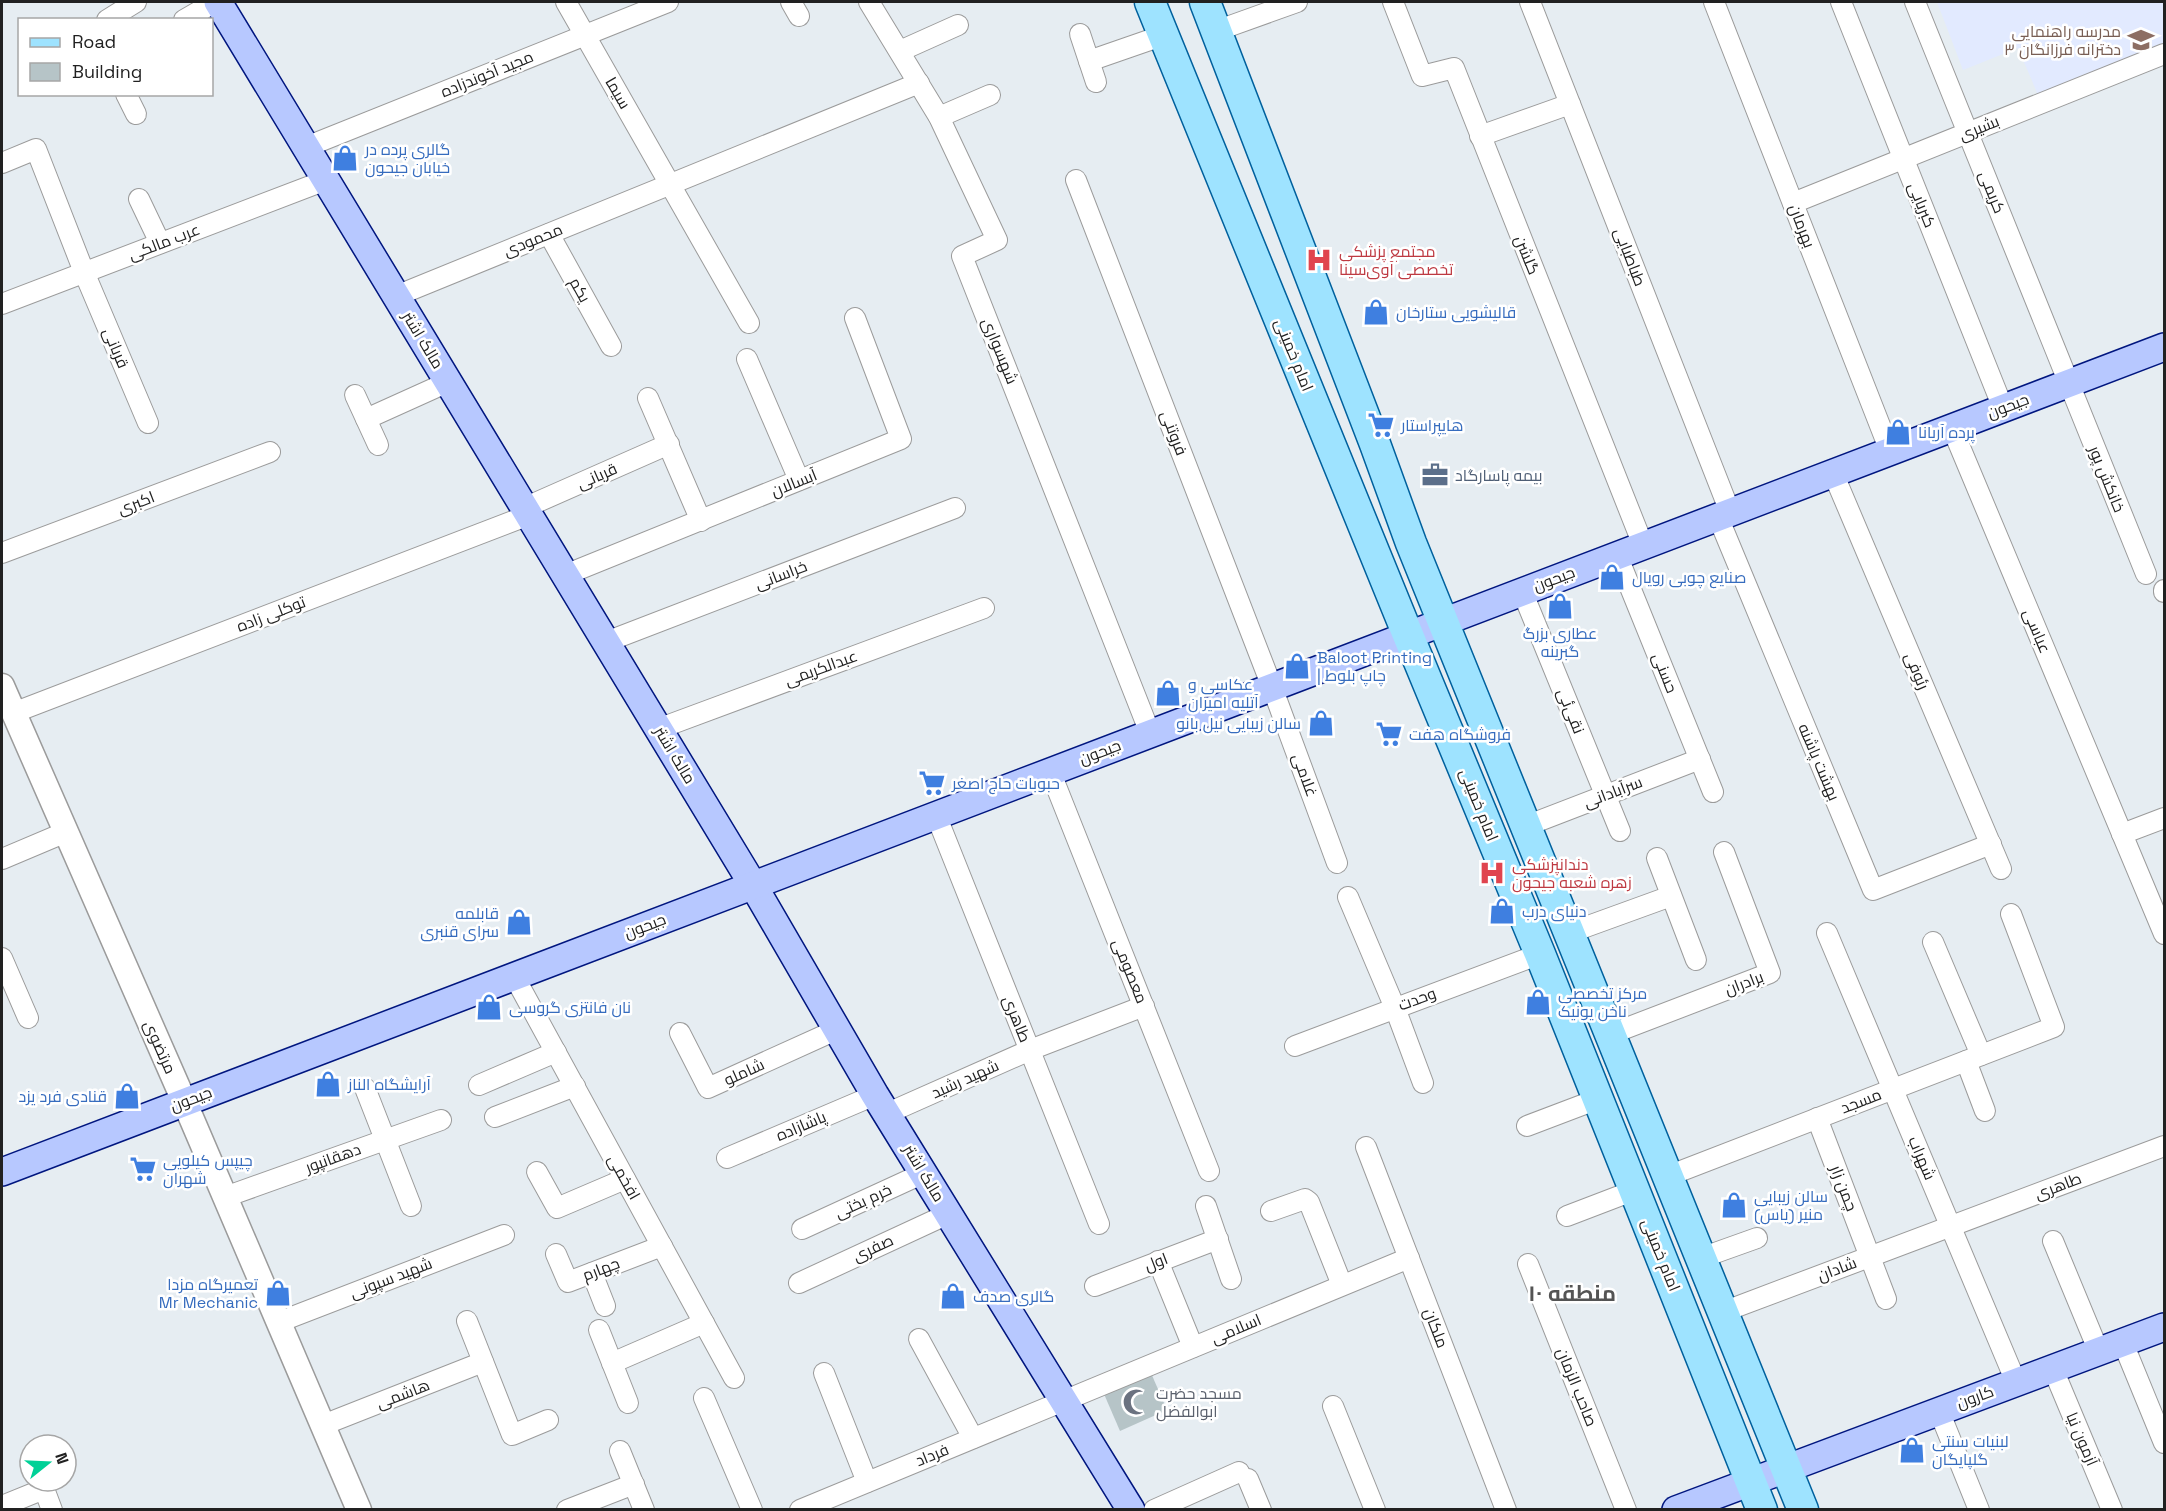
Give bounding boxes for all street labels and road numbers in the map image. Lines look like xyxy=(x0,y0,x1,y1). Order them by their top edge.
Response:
street label: مجید آخوندزاده xyxy=(438,46,536,102)
street label: سیما xyxy=(601,73,635,113)
street label: بشیری xyxy=(1956,110,2002,146)
street label: کریمی xyxy=(1974,168,2010,216)
street label: کبریایی xyxy=(1903,179,1941,231)
street label: بهرمان xyxy=(1784,201,1820,251)
street label: عرب مالکی xyxy=(125,219,203,265)
street label: محمودی xyxy=(500,219,566,261)
street label: طباطبایی xyxy=(1609,225,1651,289)
street label: گلشن xyxy=(1510,232,1544,278)
street label: یکم xyxy=(564,274,596,307)
street label: مالک اشتر xyxy=(397,306,448,373)
street label: شهسواری xyxy=(977,315,1023,387)
street label: امام خمینی xyxy=(1269,316,1318,395)
street label: قربانی xyxy=(98,325,134,371)
street label: جیحون xyxy=(1984,388,2032,424)
street label: فروتنی xyxy=(1156,408,1192,458)
street label: خانکش پور xyxy=(2083,442,2130,516)
street label: قربانی xyxy=(574,458,620,494)
street label: آبسالان xyxy=(768,464,821,502)
street label: اکبری xyxy=(114,486,158,520)
street label: خراسانی xyxy=(752,555,810,595)
street label: جیحون xyxy=(1530,561,1578,597)
street label: توکلی زاده xyxy=(233,591,309,637)
street label: عباسی xyxy=(2018,606,2056,656)
street label: عبدالکریمی xyxy=(782,645,860,691)
street label: رئوفی xyxy=(1900,649,1934,693)
street label: حسنی xyxy=(1647,650,1683,696)
street label: نقی‌ئی xyxy=(1552,685,1590,737)
street label: بهشت پاشنه xyxy=(1792,720,1845,804)
street label: مالک اشتر xyxy=(649,721,700,788)
street label: جیحون xyxy=(1076,734,1124,770)
street label: غلامی xyxy=(1288,750,1322,800)
street label: امام خمینی xyxy=(1454,766,1503,845)
street label: سرآبادانی xyxy=(1581,771,1645,813)
street label: جیحون xyxy=(621,908,669,944)
street label: معصومی xyxy=(1108,936,1152,1006)
street label: برادران xyxy=(1721,966,1767,1000)
street label: وحدت xyxy=(1395,982,1439,1016)
street label: طاهری xyxy=(998,993,1036,1045)
street label: مرتضوی xyxy=(139,1017,181,1077)
street label: شاملو xyxy=(720,1054,768,1090)
street label: شهید رشید xyxy=(928,1055,1002,1103)
street label: جیحون xyxy=(167,1081,215,1117)
street label: مسجد xyxy=(1838,1084,1884,1118)
street label: پاشازاده xyxy=(773,1106,830,1147)
street label: شهراب xyxy=(1903,1133,1941,1183)
street label: دهقانپور xyxy=(301,1138,364,1178)
street label: مالک اشتر xyxy=(898,1139,949,1206)
street label: افخمی xyxy=(603,1151,645,1203)
street label: چمن زار xyxy=(1824,1161,1862,1214)
street label: طاهری xyxy=(2032,1168,2084,1204)
street label: خرم بختی xyxy=(831,1179,895,1224)
street label: امام خمینی xyxy=(1636,1216,1685,1295)
street label: صفری xyxy=(849,1230,897,1266)
street label: اول xyxy=(1141,1248,1171,1276)
street label: چهارم xyxy=(579,1252,623,1287)
street label: شادان xyxy=(1814,1252,1860,1286)
street label: شهید سپونی xyxy=(347,1253,435,1303)
street label: ملکان xyxy=(1419,1305,1453,1351)
street label: اسلامی xyxy=(1208,1309,1264,1349)
street label: صاحب الزمان xyxy=(1552,1345,1602,1429)
street label: هاشمی xyxy=(373,1374,433,1414)
street label: کارون xyxy=(1953,1381,1997,1413)
street label: آزمون نیا xyxy=(2061,1409,2103,1470)
street label: فرداد xyxy=(912,1439,952,1471)

